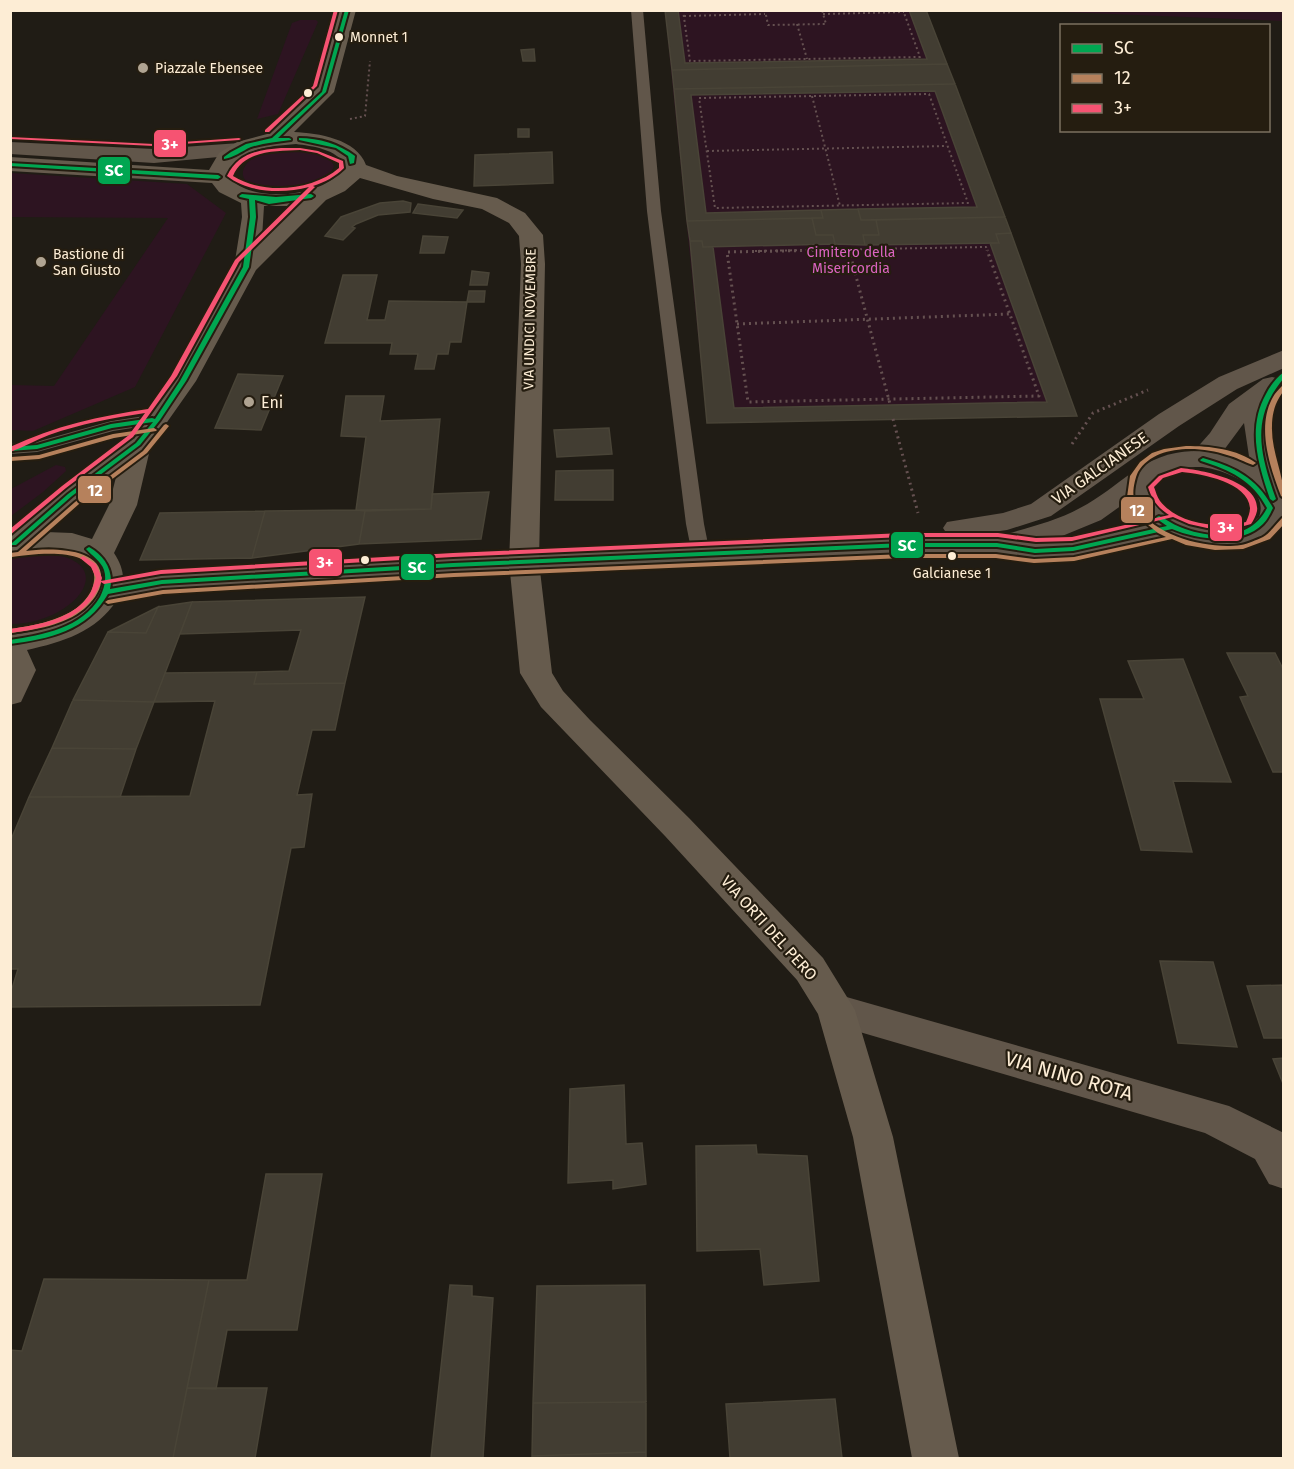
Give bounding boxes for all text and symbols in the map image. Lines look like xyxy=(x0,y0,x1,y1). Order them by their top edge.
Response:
legend xyxy=(1060,24,1270,132)
place label: Monnet 1 xyxy=(350,29,408,46)
marker: Monnet 1 xyxy=(333,31,345,43)
text: SC xyxy=(1114,37,1134,59)
place label: Piazzale Ebensee xyxy=(155,60,263,77)
marker: Piazzale Ebensee xyxy=(136,61,150,75)
text: 12 xyxy=(1114,67,1131,89)
unlabelled marker xyxy=(302,87,314,99)
text: 3+ xyxy=(1114,97,1132,119)
line badge: 3+ xyxy=(153,129,187,158)
text: 3+ xyxy=(161,135,178,154)
line badge: SC xyxy=(97,156,131,185)
text: SC xyxy=(105,161,124,180)
park label: Cimitero della Misericordia xyxy=(807,244,895,277)
place label: Bastione di San Giusto xyxy=(53,246,125,279)
street label: VIA UNDICI NOVEMBRE xyxy=(520,248,540,390)
marker: Bastione di San Giusto xyxy=(34,255,48,269)
place label: Eni xyxy=(261,393,283,412)
marker: Eni xyxy=(242,395,256,409)
street label: VIA GALCIANESE xyxy=(1048,428,1152,508)
line badge: 12 xyxy=(77,475,112,504)
text: 12 xyxy=(87,481,103,500)
line badge: 12 xyxy=(1120,496,1154,524)
text: 12 xyxy=(1129,501,1145,520)
line badge: 3+ xyxy=(1209,513,1243,542)
text: 3+ xyxy=(1217,518,1234,537)
line badge: SC xyxy=(890,531,924,559)
text: SC xyxy=(898,536,917,555)
line badge: 3+ xyxy=(308,548,343,577)
marker: Galcianese 1 xyxy=(946,550,958,562)
text: 3+ xyxy=(316,553,333,572)
line badge: SC xyxy=(400,553,435,581)
unlabelled marker xyxy=(359,554,371,566)
text: SC xyxy=(408,558,427,577)
place label: Galcianese 1 xyxy=(913,565,991,582)
street label: VIA ORTI DEL PERO xyxy=(717,872,821,984)
street label: VIA NINO ROTA xyxy=(1002,1046,1136,1106)

